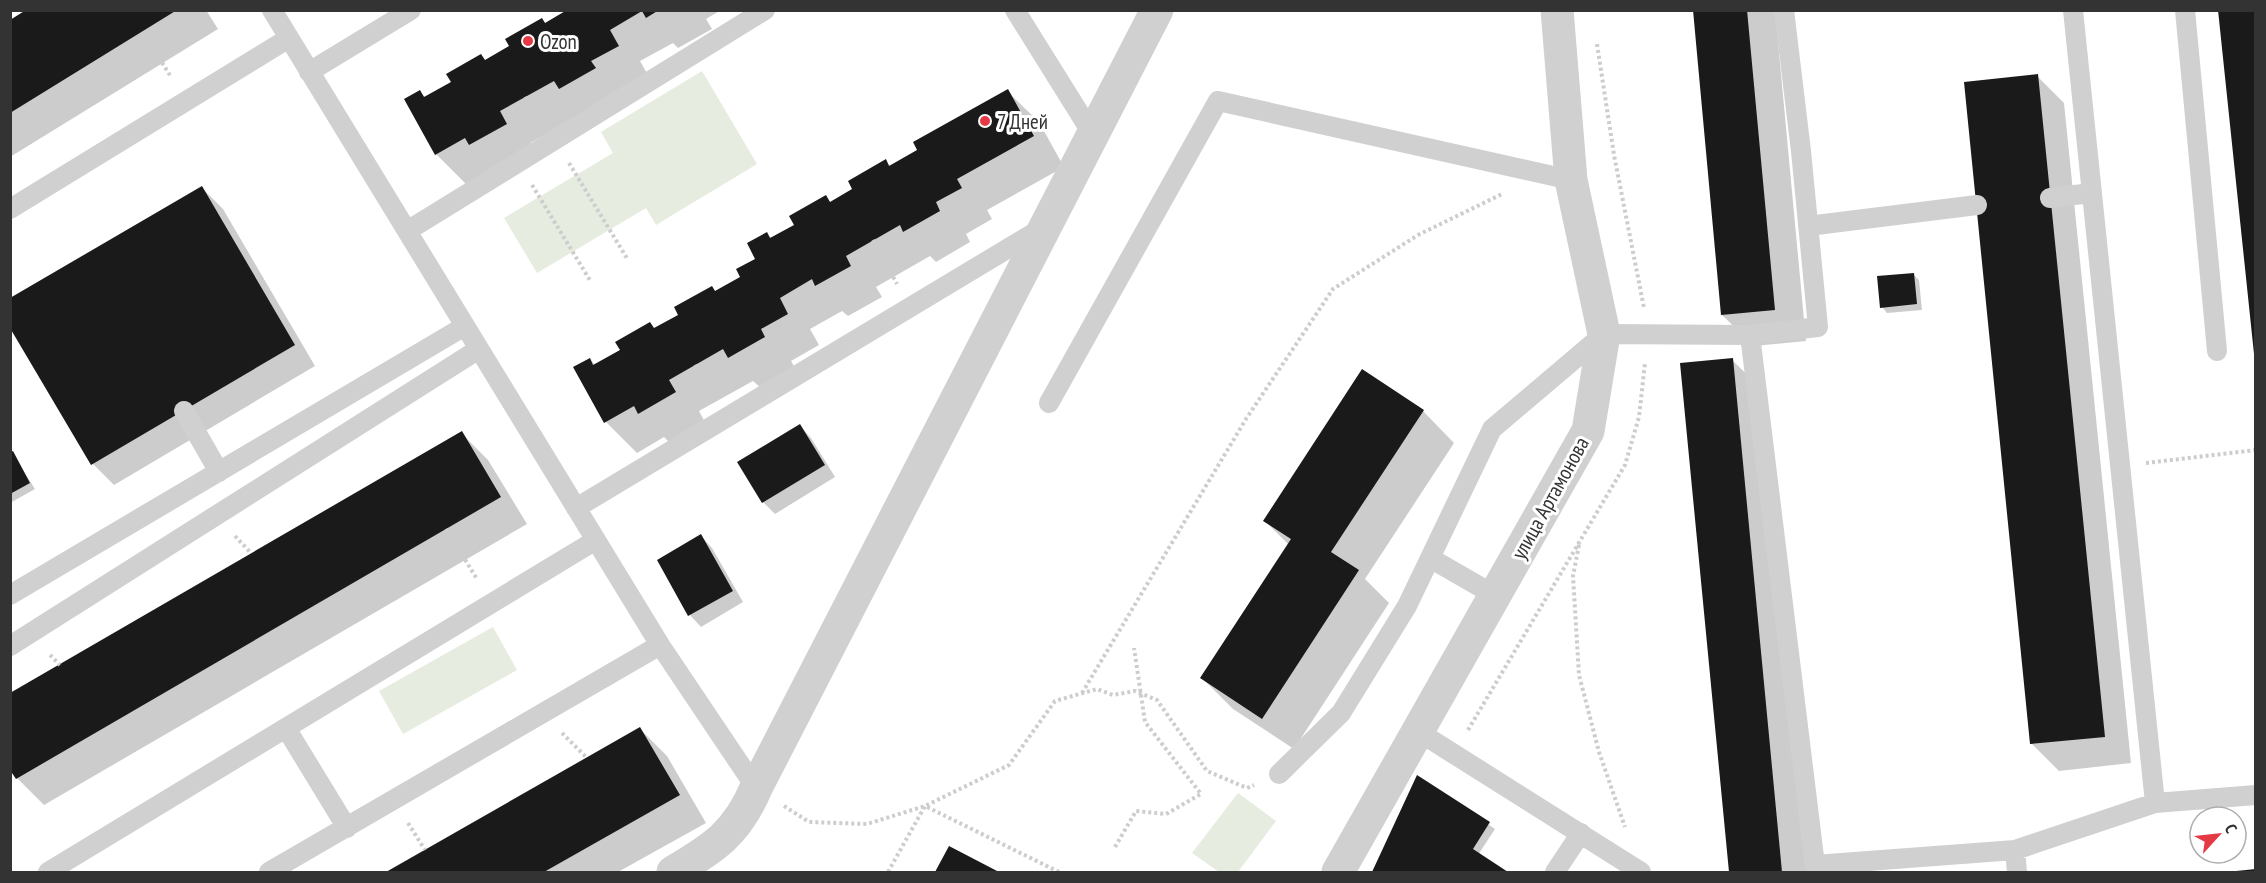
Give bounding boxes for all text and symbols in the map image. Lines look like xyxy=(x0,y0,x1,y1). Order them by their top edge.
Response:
place label: Ozon xyxy=(540,28,577,55)
marker: Ozon xyxy=(521,34,535,48)
place label: 7 Дней xyxy=(997,108,1048,135)
marker: 7 Дней xyxy=(978,114,992,128)
street label: улица Артамонова xyxy=(1505,432,1595,564)
north arrow xyxy=(2188,805,2248,865)
text: С xyxy=(2221,820,2242,837)

